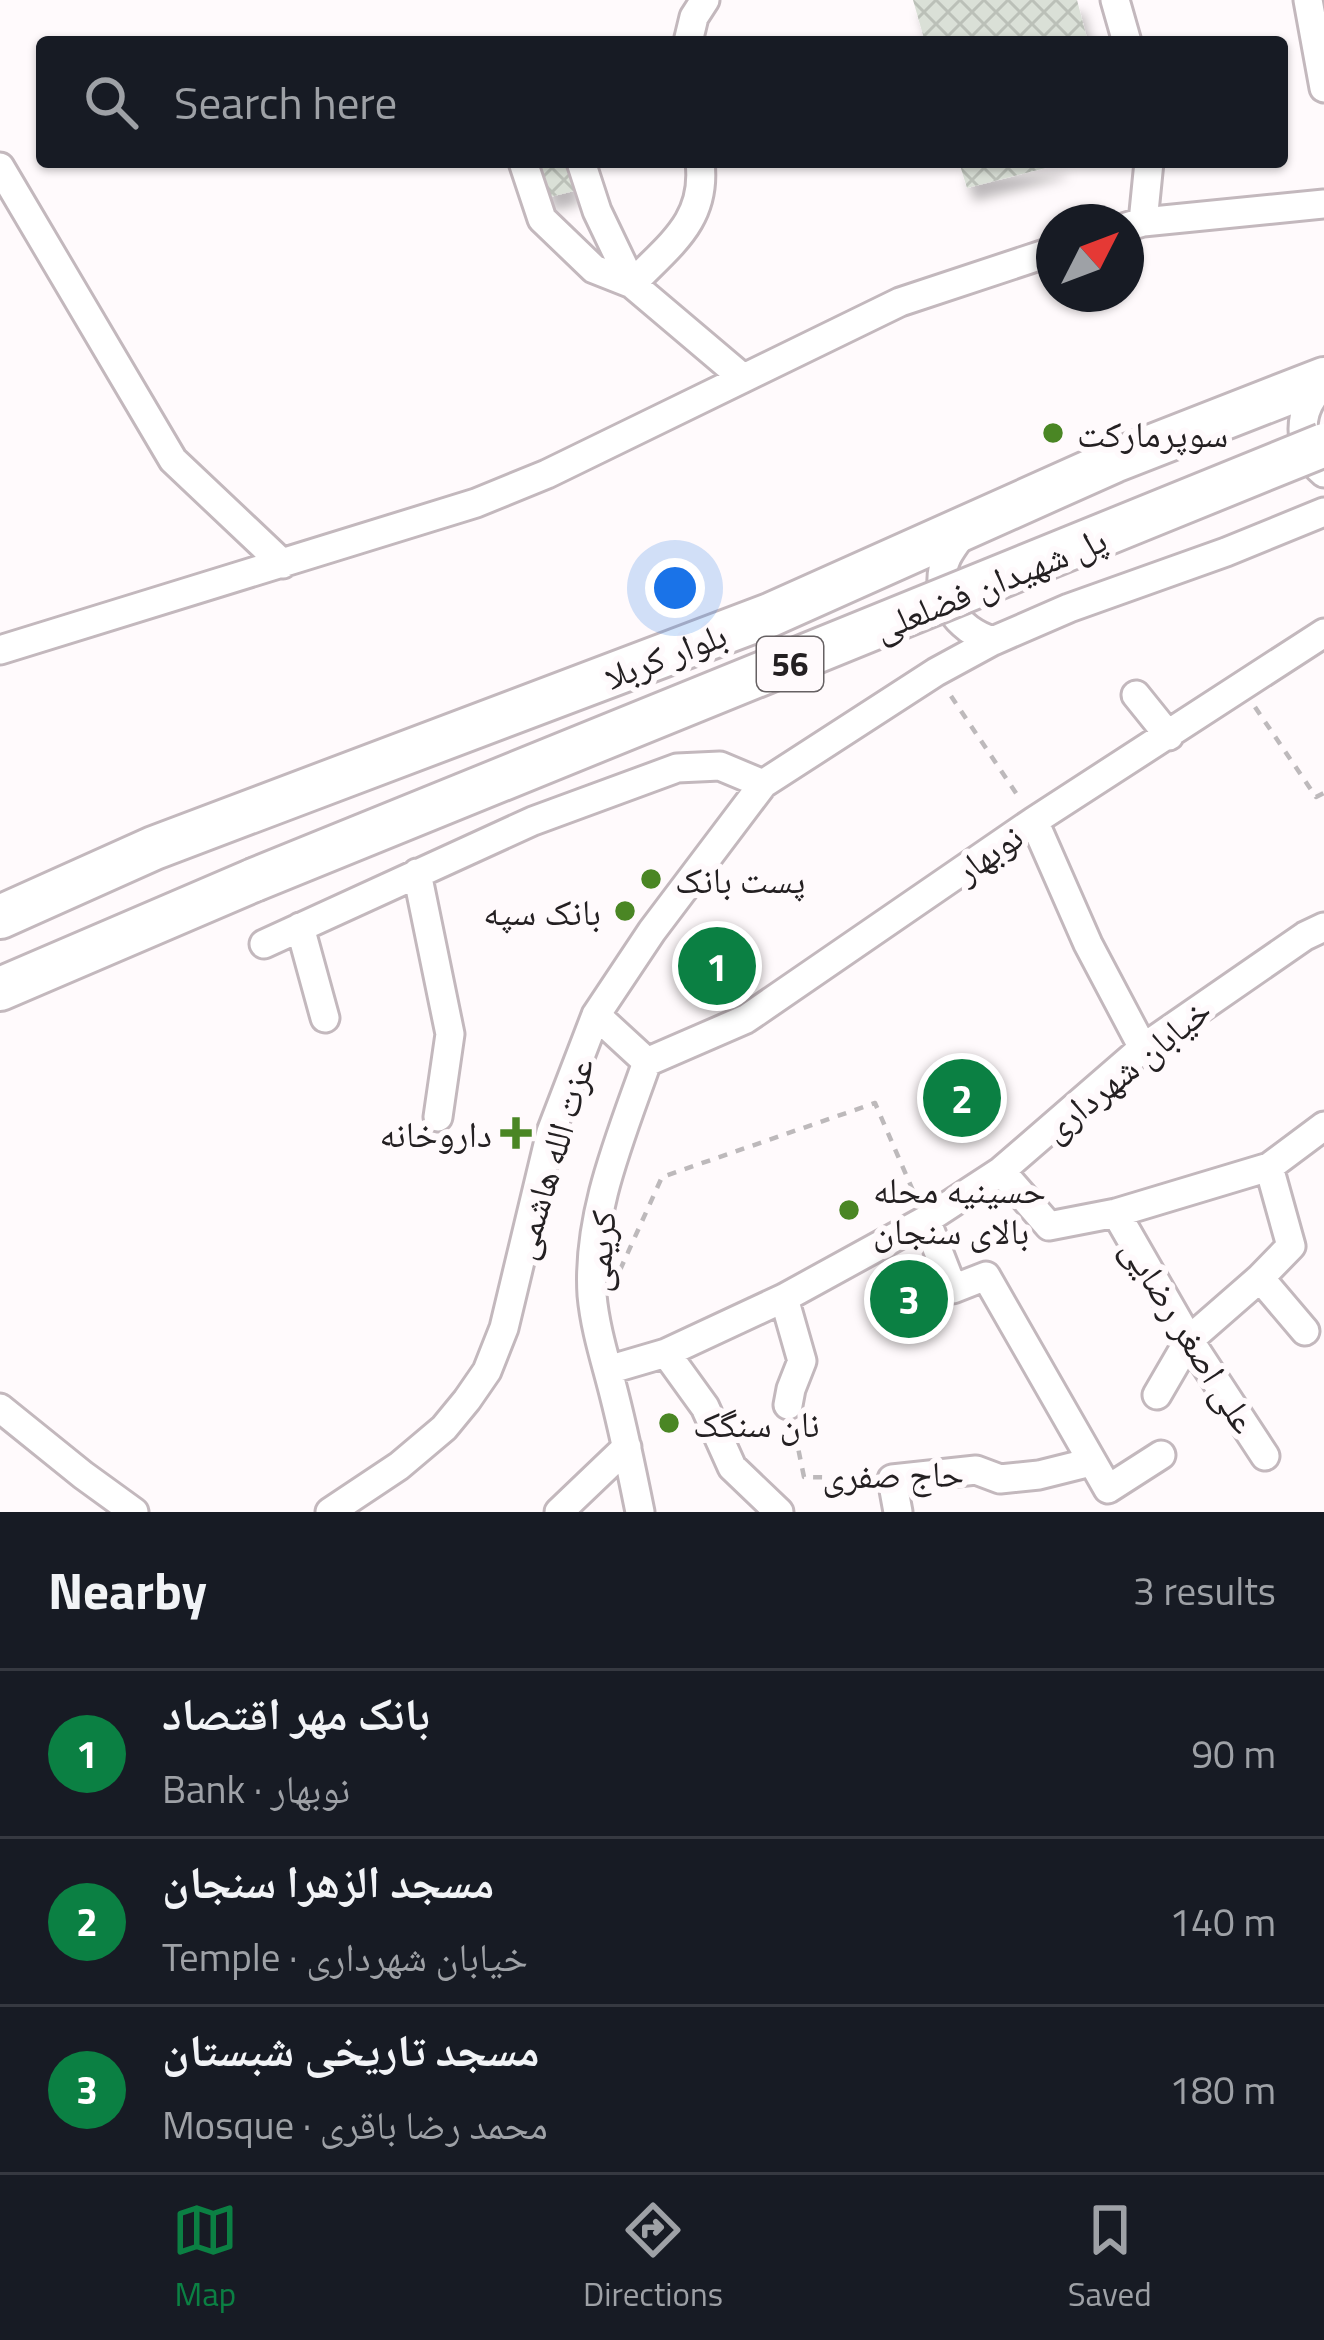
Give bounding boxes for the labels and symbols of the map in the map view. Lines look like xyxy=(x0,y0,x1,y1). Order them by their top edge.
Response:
north arrow xyxy=(1036,204,1144,312)
place label: سوپرمارکت xyxy=(1077,406,1228,461)
marker: سوپرمارکت xyxy=(1040,420,1066,446)
street label: پل شهیدان فضلعلی xyxy=(865,511,1115,655)
your location xyxy=(645,558,705,618)
street label: بلوار کربلا xyxy=(596,607,734,703)
road number: 56 xyxy=(757,637,823,691)
street label: نوبهار xyxy=(941,809,1034,897)
place label: پست بانک xyxy=(675,852,805,907)
marker: پست بانک xyxy=(638,866,664,892)
place label: بانک سپه xyxy=(483,884,601,939)
marker: بانک سپه xyxy=(612,898,638,924)
pin: 1 xyxy=(678,921,756,1011)
street label: خیابان شهرداری xyxy=(1029,983,1223,1155)
street label: عزت الله هاشمی xyxy=(494,1050,608,1266)
pin: 2 xyxy=(923,1053,1001,1143)
place label: داروخانه xyxy=(380,1106,492,1161)
marker: داروخانه xyxy=(503,1120,529,1146)
place label: حسینیه محله بالای سنجان xyxy=(873,1162,1046,1258)
marker: حسینیه محله بالای سنجان xyxy=(836,1197,862,1223)
street label: کریمی xyxy=(568,1208,630,1294)
street label: علی اصغر رضایی xyxy=(1108,1226,1272,1444)
pin: 3 xyxy=(870,1254,948,1344)
place label: نان سنگک xyxy=(693,1396,820,1451)
marker: نان سنگک xyxy=(656,1410,682,1436)
street label: حاج صفری xyxy=(822,1445,964,1503)

